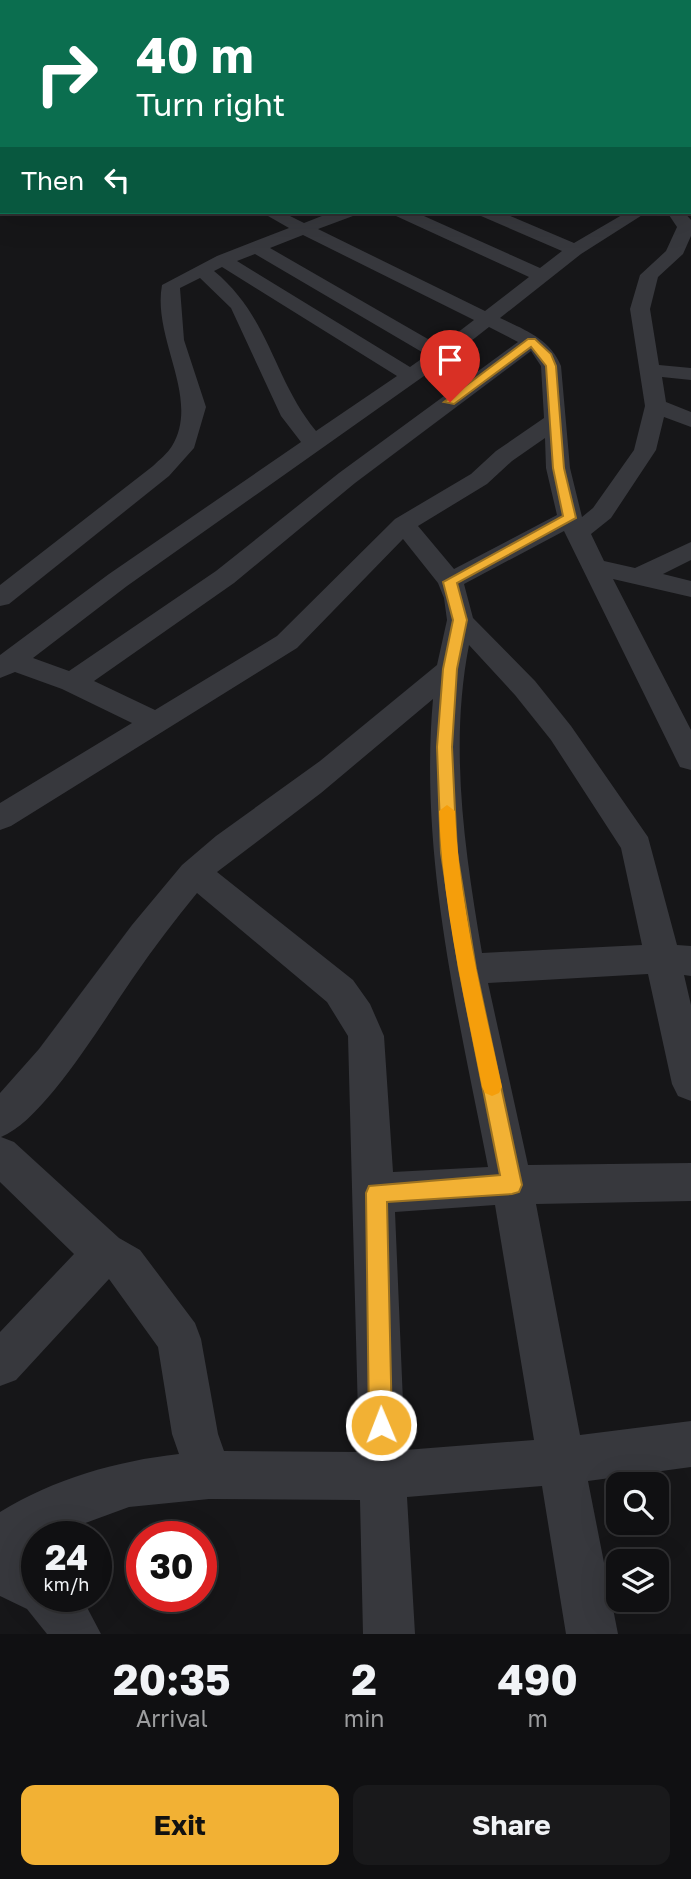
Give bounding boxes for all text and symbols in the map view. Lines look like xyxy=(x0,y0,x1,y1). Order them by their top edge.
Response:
text: 40 m xyxy=(136,25,254,84)
icon: right xyxy=(21,28,112,119)
text: Turn right xyxy=(136,85,285,123)
icon: left xyxy=(98,161,136,199)
text: Then xyxy=(21,165,84,196)
pin xyxy=(420,330,480,402)
icon: arrive xyxy=(431,341,469,379)
position arrow xyxy=(344,1388,418,1462)
map controls xyxy=(606,1472,669,1612)
button: search xyxy=(606,1472,669,1535)
speed limit sign: 30 xyxy=(126,1521,217,1612)
text: 24 xyxy=(45,1536,88,1578)
button: layers xyxy=(606,1549,669,1612)
text: km/h xyxy=(44,1573,89,1595)
text: 20:35 xyxy=(113,1654,231,1704)
text: 2 xyxy=(351,1654,377,1704)
text: 490 xyxy=(498,1654,578,1704)
text: Arrival xyxy=(136,1704,208,1732)
text: min xyxy=(344,1704,385,1732)
text: m xyxy=(528,1704,548,1732)
button: Exit xyxy=(21,1785,339,1865)
button: Share xyxy=(353,1785,670,1865)

